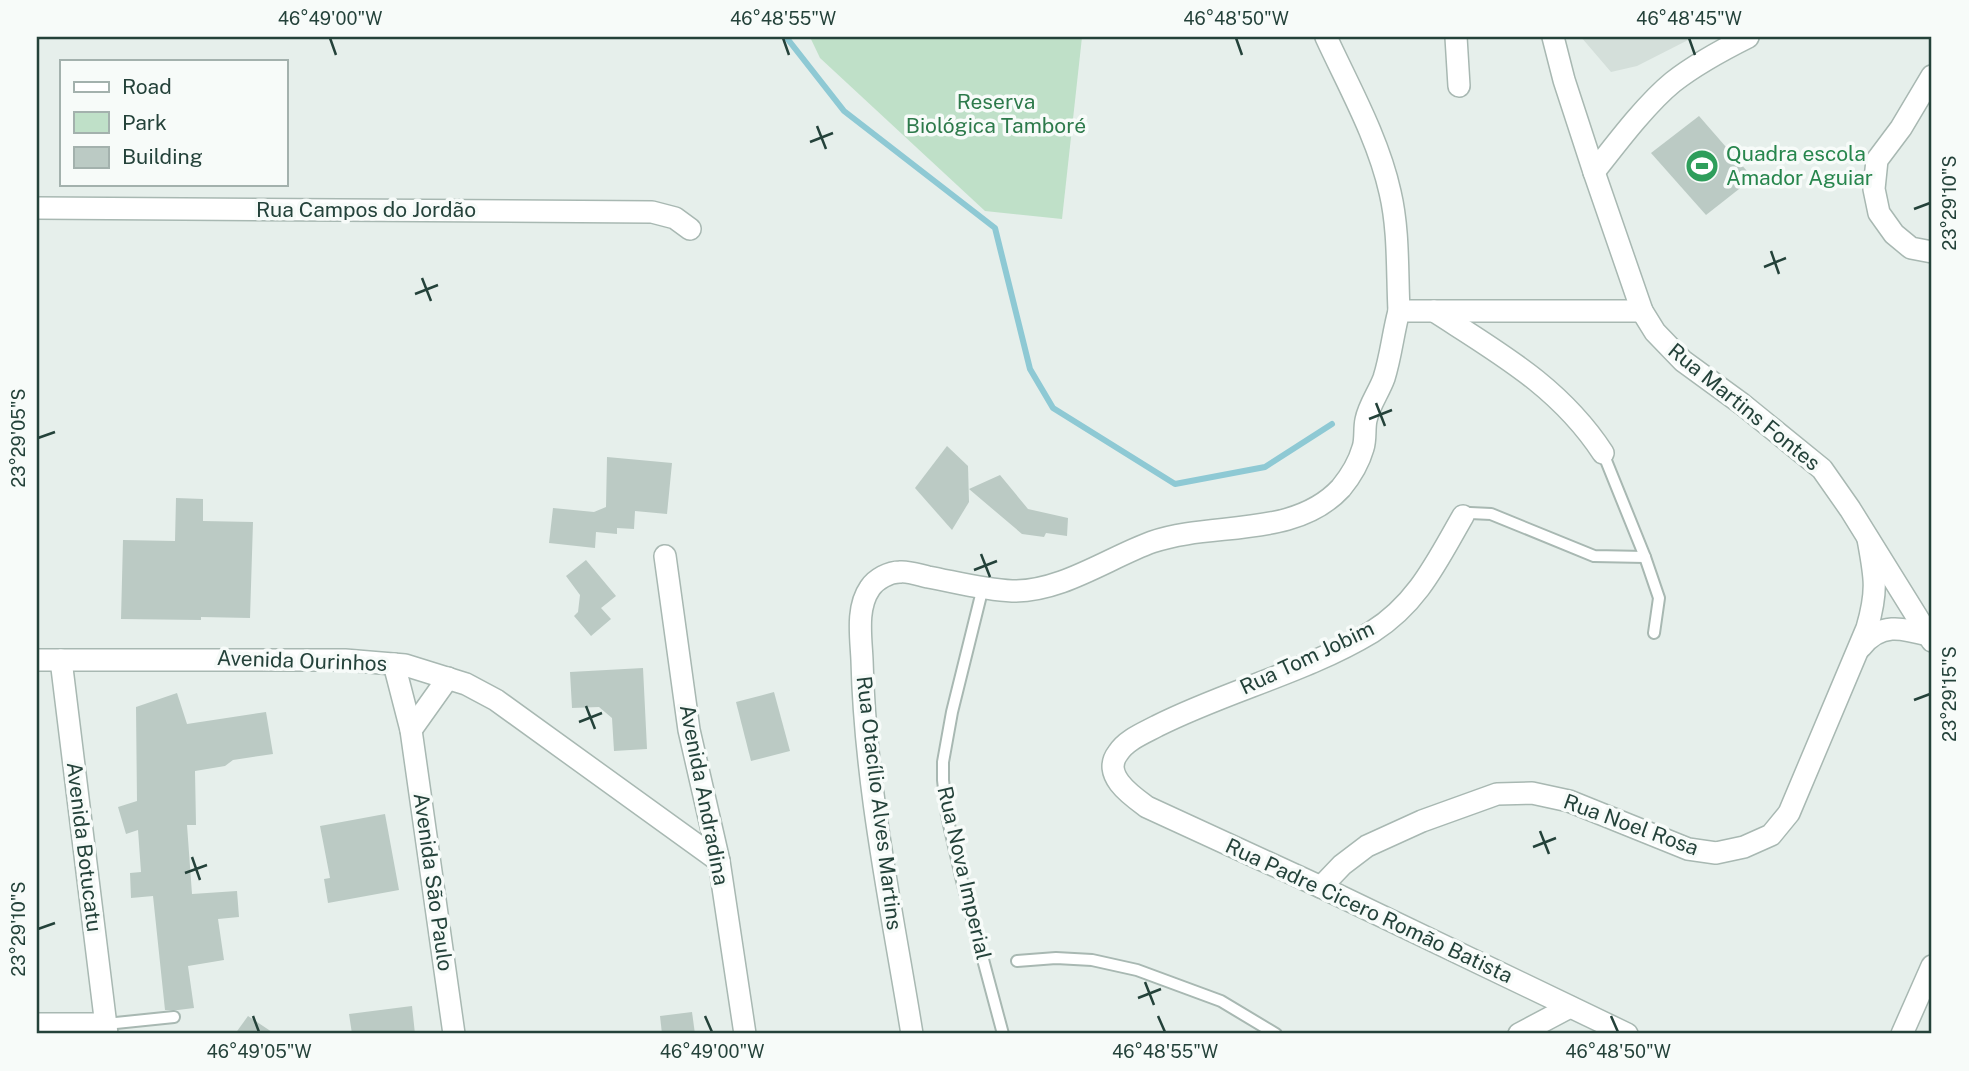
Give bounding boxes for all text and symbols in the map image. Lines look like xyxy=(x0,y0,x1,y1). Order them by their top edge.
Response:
text: 46°49'00"W xyxy=(278,8,382,29)
text: 46°48'55"W xyxy=(730,8,836,29)
text: 46°48'50"W xyxy=(1183,8,1289,29)
text: 46°48'45"W xyxy=(1636,8,1742,29)
legend xyxy=(60,60,287,186)
text: Road xyxy=(122,74,172,99)
park label: Reserva Biológica Tamboré xyxy=(906,89,1086,138)
text: Park xyxy=(122,110,167,135)
place label: Quadra escola Amador Aguiar xyxy=(1726,141,1873,190)
text: Building xyxy=(122,144,203,169)
sports icon: Quadra escola Amador Aguiar xyxy=(1683,147,1721,185)
text: 23°29'10"S xyxy=(1939,156,1960,250)
street label: Rua Campos do Jordão xyxy=(256,197,476,222)
street label: Rua Martins Fontes xyxy=(1663,338,1825,476)
text: 23°29'05"S xyxy=(8,388,29,488)
street label: Rua Tom Jobim xyxy=(1236,616,1378,700)
street label: Avenida Ourinhos xyxy=(216,645,388,676)
text: 23°29'15"S xyxy=(1939,646,1960,742)
street label: Rua Otacílio Alves Martins xyxy=(852,675,907,931)
street label: Avenida Andradina xyxy=(675,703,734,887)
street label: Avenida Botucatu xyxy=(62,761,107,933)
street label: Rua Nova Imperial xyxy=(932,784,997,962)
street label: Rua Noel Rosa xyxy=(1560,789,1702,861)
street label: Avenida São Paulo xyxy=(409,791,458,973)
street label: Rua Padre Cicero Romão Batista xyxy=(1222,833,1517,988)
text: 23°29'10"S xyxy=(8,882,29,976)
text: 46°49'05"W xyxy=(206,1041,312,1062)
text: 46°49'00"W xyxy=(660,1041,764,1062)
text: 46°48'55"W xyxy=(1112,1041,1218,1062)
text: 46°48'50"W xyxy=(1565,1041,1671,1062)

